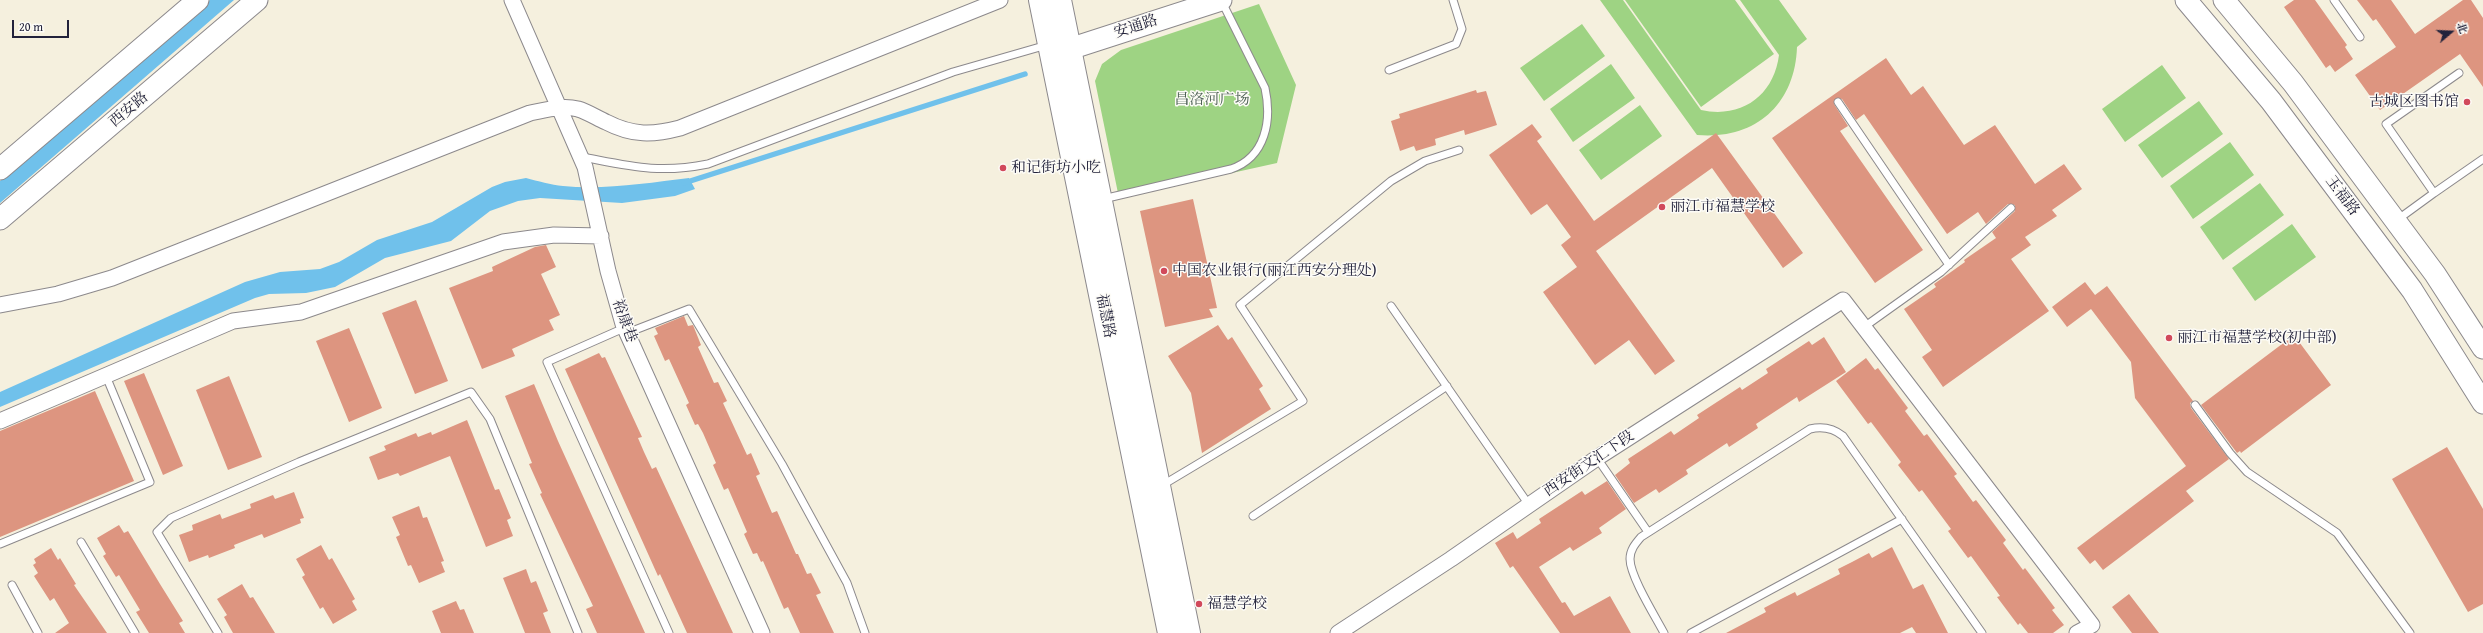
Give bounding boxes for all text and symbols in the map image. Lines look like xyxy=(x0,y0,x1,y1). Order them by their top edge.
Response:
street label: 安通路 xyxy=(1112,11,1160,43)
scale bar xyxy=(14,12,71,38)
north arrow xyxy=(2431,12,2471,52)
text: 20 m xyxy=(19,18,43,35)
text: 北 xyxy=(2453,20,2472,36)
street label: 西安路 xyxy=(106,89,152,131)
park label: 昌洛河广场 xyxy=(1175,91,1249,109)
place label: 古城区图书馆 xyxy=(2369,93,2459,111)
marker: 古城区图书馆 xyxy=(2462,97,2472,107)
place label: 和记街坊小吃 xyxy=(1011,159,1101,177)
marker: 和记街坊小吃 xyxy=(998,163,1008,173)
street label: 玉福路 xyxy=(2321,173,2363,219)
place label: 丽江市福慧学校 xyxy=(1670,198,1775,216)
marker: 丽江市福慧学校 xyxy=(1657,202,1667,212)
place label: 中国农业银行(丽江西安分理处) xyxy=(1172,262,1377,280)
marker: 中国农业银行(丽江西安分理处) xyxy=(1159,266,1169,276)
street label: 福慧路 xyxy=(1092,292,1118,340)
street label: 裕康巷 xyxy=(608,297,640,345)
place label: 丽江市福慧学校(初中部) xyxy=(2177,329,2337,347)
marker: 丽江市福慧学校(初中部) xyxy=(2164,333,2174,343)
street label: 西安街文汇下段 xyxy=(1540,427,1638,501)
place label: 福慧学校 xyxy=(1207,595,1267,613)
marker: 福慧学校 xyxy=(1194,599,1204,609)

